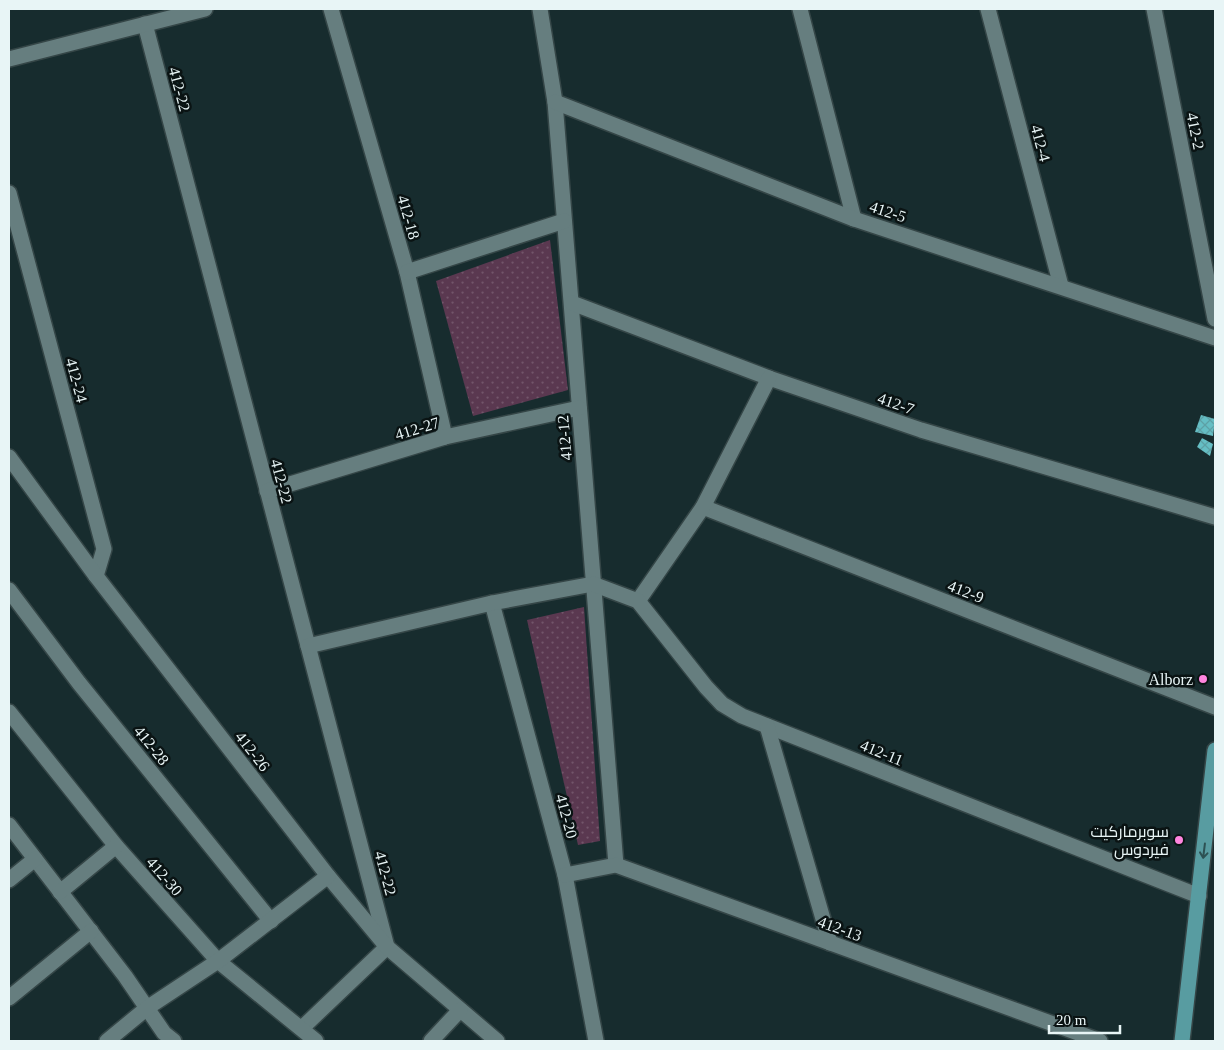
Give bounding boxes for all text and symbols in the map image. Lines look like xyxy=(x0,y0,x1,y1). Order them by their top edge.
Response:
street label: 412-22 xyxy=(165,65,194,113)
street label: 412-2 xyxy=(1184,111,1207,151)
street label: 412-4 xyxy=(1027,123,1054,163)
street label: 412-18 xyxy=(394,193,423,241)
street label: 412-5 xyxy=(867,198,908,225)
street label: 412-24 xyxy=(62,356,91,404)
street label: 412-7 xyxy=(875,389,916,418)
street label: 412-27 xyxy=(393,414,441,443)
street label: 412-12 xyxy=(554,415,575,461)
street label: 412-22 xyxy=(267,457,296,505)
street label: 412-9 xyxy=(945,577,986,606)
place label: Alborz xyxy=(1149,671,1193,688)
marker: Alborz xyxy=(1197,673,1209,685)
street label: 412-28 xyxy=(131,722,172,768)
street label: 412-26 xyxy=(232,728,273,774)
street label: 412-11 xyxy=(858,736,906,769)
street label: 412-20 xyxy=(552,792,581,840)
place label: سوبرمارکیت فیردوس xyxy=(1090,823,1169,860)
marker: سوبرمارکیت فیردوس xyxy=(1173,834,1185,846)
one-way arrow xyxy=(1199,842,1209,858)
street label: 412-22 xyxy=(371,849,400,897)
street label: 412-30 xyxy=(143,854,186,899)
street label: 412-13 xyxy=(816,913,864,944)
scale bar xyxy=(1049,1002,1120,1034)
text: 20 m xyxy=(1056,1012,1087,1028)

